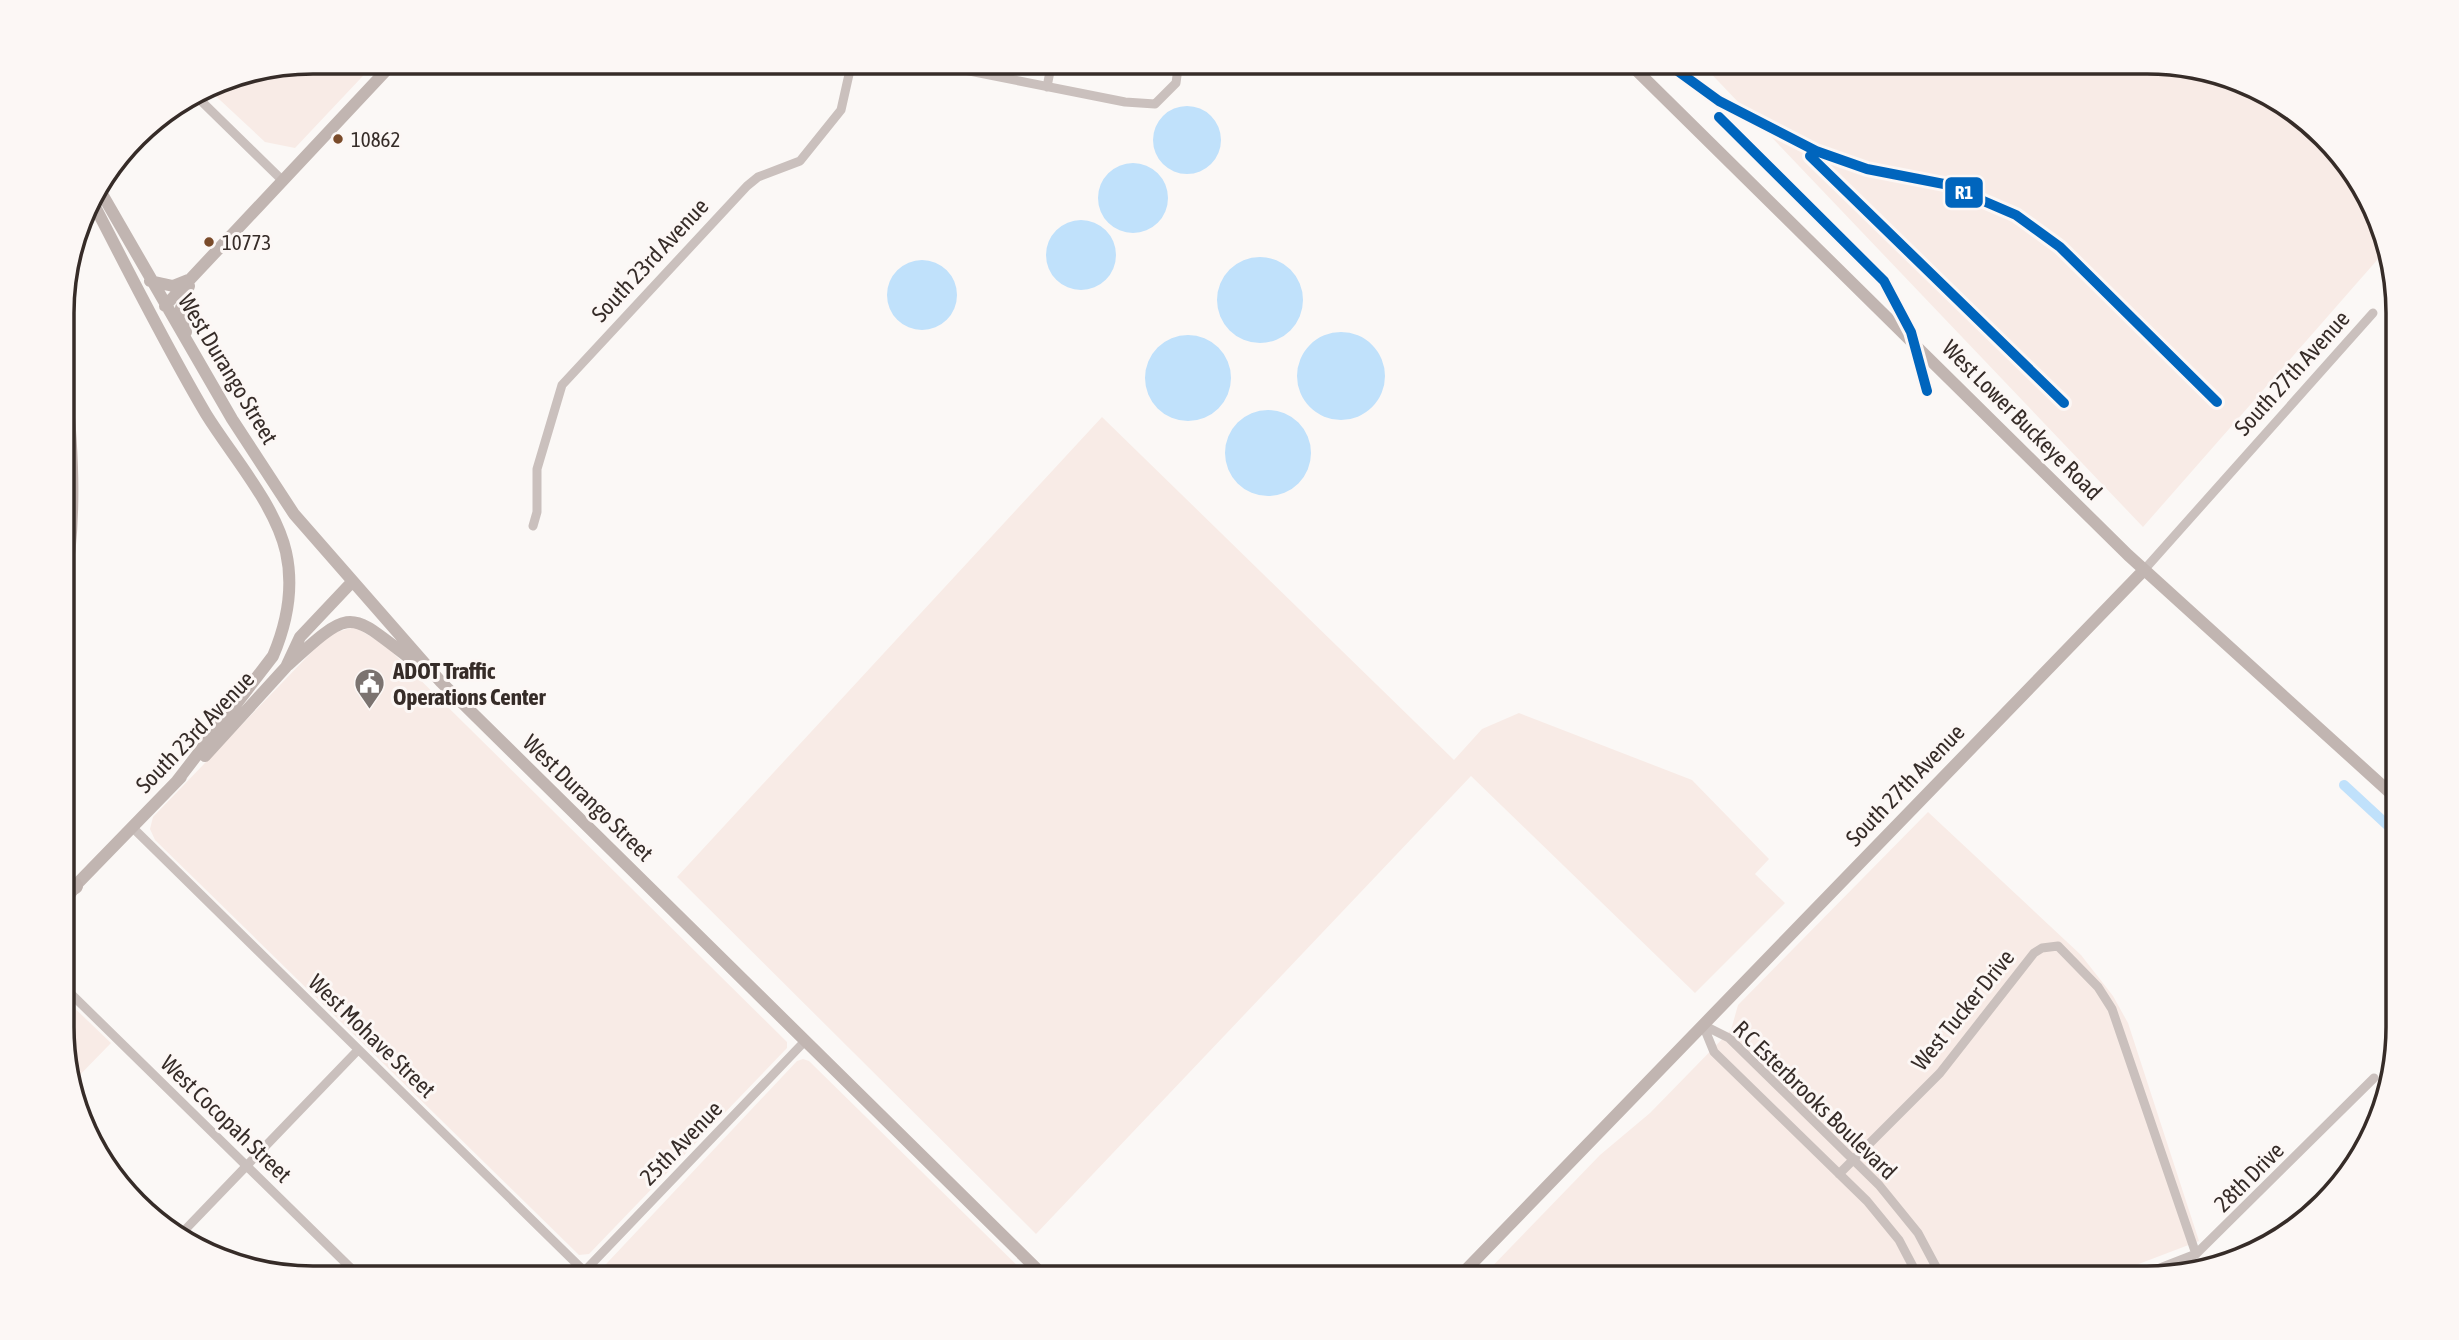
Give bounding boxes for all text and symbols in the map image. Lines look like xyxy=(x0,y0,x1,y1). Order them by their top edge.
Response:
place label: 10862 xyxy=(351,127,400,151)
marker: 10862 xyxy=(331,132,345,146)
line badge: R1 xyxy=(1944,176,1984,209)
text: R1 xyxy=(1955,181,1973,203)
street label: South 23rd Avenue xyxy=(586,193,714,327)
place label: 10773 xyxy=(222,230,271,254)
marker: 10773 xyxy=(202,235,216,249)
street label: West Durango Street xyxy=(173,289,283,449)
street label: South 27th Avenue xyxy=(2229,305,2355,441)
street label: West Lower Buckeye Road xyxy=(1937,335,2107,505)
place label: ADOT Traffic Operations Center xyxy=(392,658,547,710)
street label: South 23rd Avenue xyxy=(131,666,259,798)
public building icon: ADOT Traffic Operations Center xyxy=(353,667,387,711)
street label: South 27th Avenue xyxy=(1841,719,1969,851)
street label: West Durango Street xyxy=(518,729,658,867)
street label: West Tucker Drive xyxy=(1906,944,2020,1076)
street label: West Mohave Street xyxy=(303,969,441,1103)
street label: R C Esterbrooks Boulevard xyxy=(1728,1015,1902,1185)
street label: West Cocopah Street xyxy=(155,1050,297,1188)
street label: 25th Avenue xyxy=(635,1096,727,1190)
street label: 28th Drive xyxy=(2209,1137,2289,1217)

